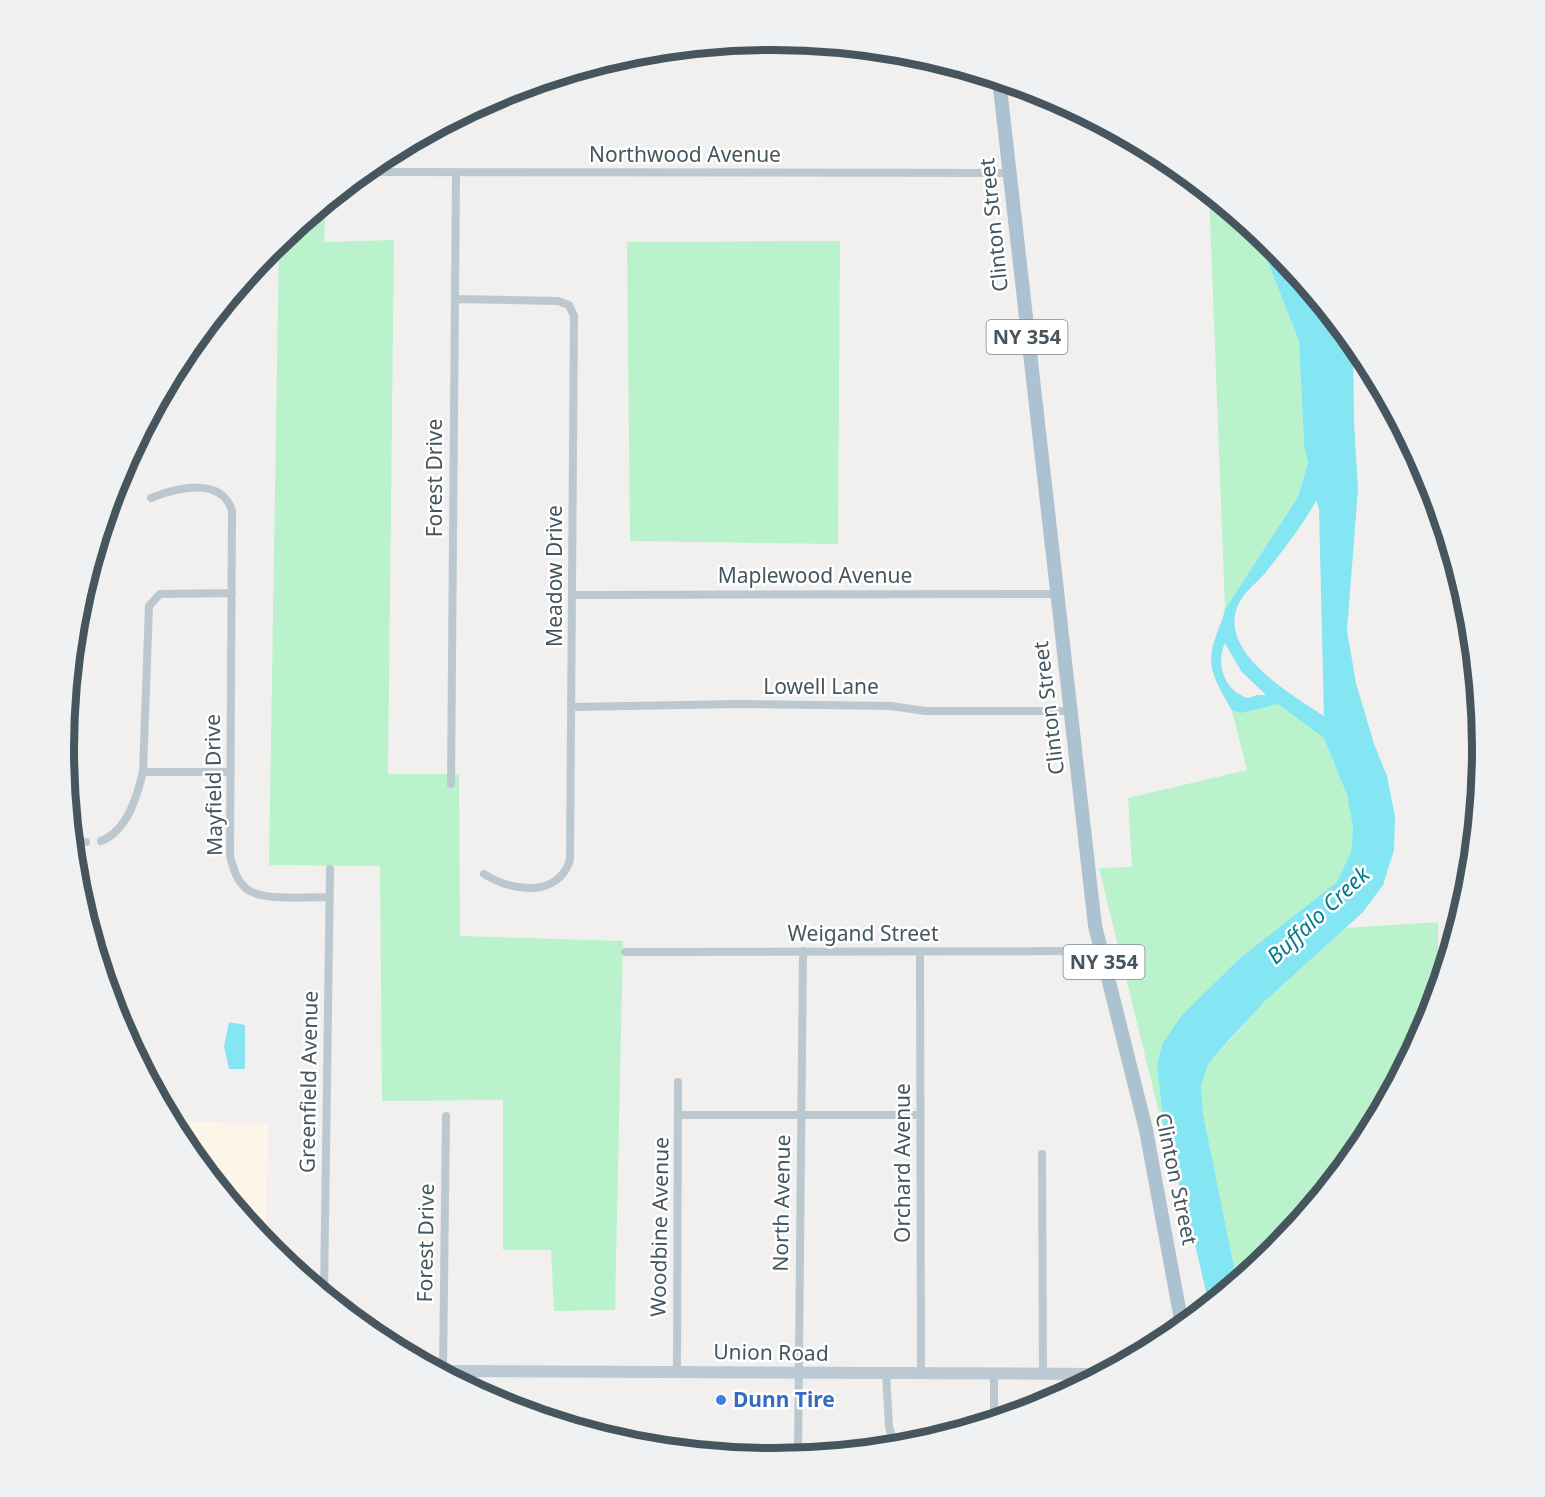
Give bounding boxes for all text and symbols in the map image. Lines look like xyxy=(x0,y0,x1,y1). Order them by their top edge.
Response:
street label: Northwood Avenue xyxy=(589,140,781,168)
street label: Clinton Street xyxy=(972,156,1014,293)
road number: NY 354 xyxy=(986,320,1068,354)
street label: Forest Drive xyxy=(420,419,448,537)
street label: Meadow Drive xyxy=(540,505,568,647)
street label: Maplewood Avenue xyxy=(718,561,912,589)
street label: Clinton Street xyxy=(1026,639,1070,777)
street label: Lowell Lane xyxy=(763,672,879,700)
street label: Mayfield Drive xyxy=(198,714,228,856)
water label: Buffalo Creek xyxy=(1259,858,1376,970)
street label: Weigand Street xyxy=(787,919,939,947)
road number: NY 354 xyxy=(1064,945,1144,979)
street label: Greenfield Avenue xyxy=(292,991,324,1173)
street label: Orchard Avenue xyxy=(888,1083,916,1243)
street label: Clinton Street xyxy=(1149,1110,1205,1248)
street label: North Avenue xyxy=(766,1134,796,1272)
street label: Woodbine Avenue xyxy=(643,1137,675,1317)
street label: Forest Drive xyxy=(410,1183,440,1303)
street label: Union Road xyxy=(713,1337,829,1367)
place label: Dunn Tire xyxy=(733,1385,835,1413)
marker: Dunn Tire xyxy=(714,1393,728,1407)

